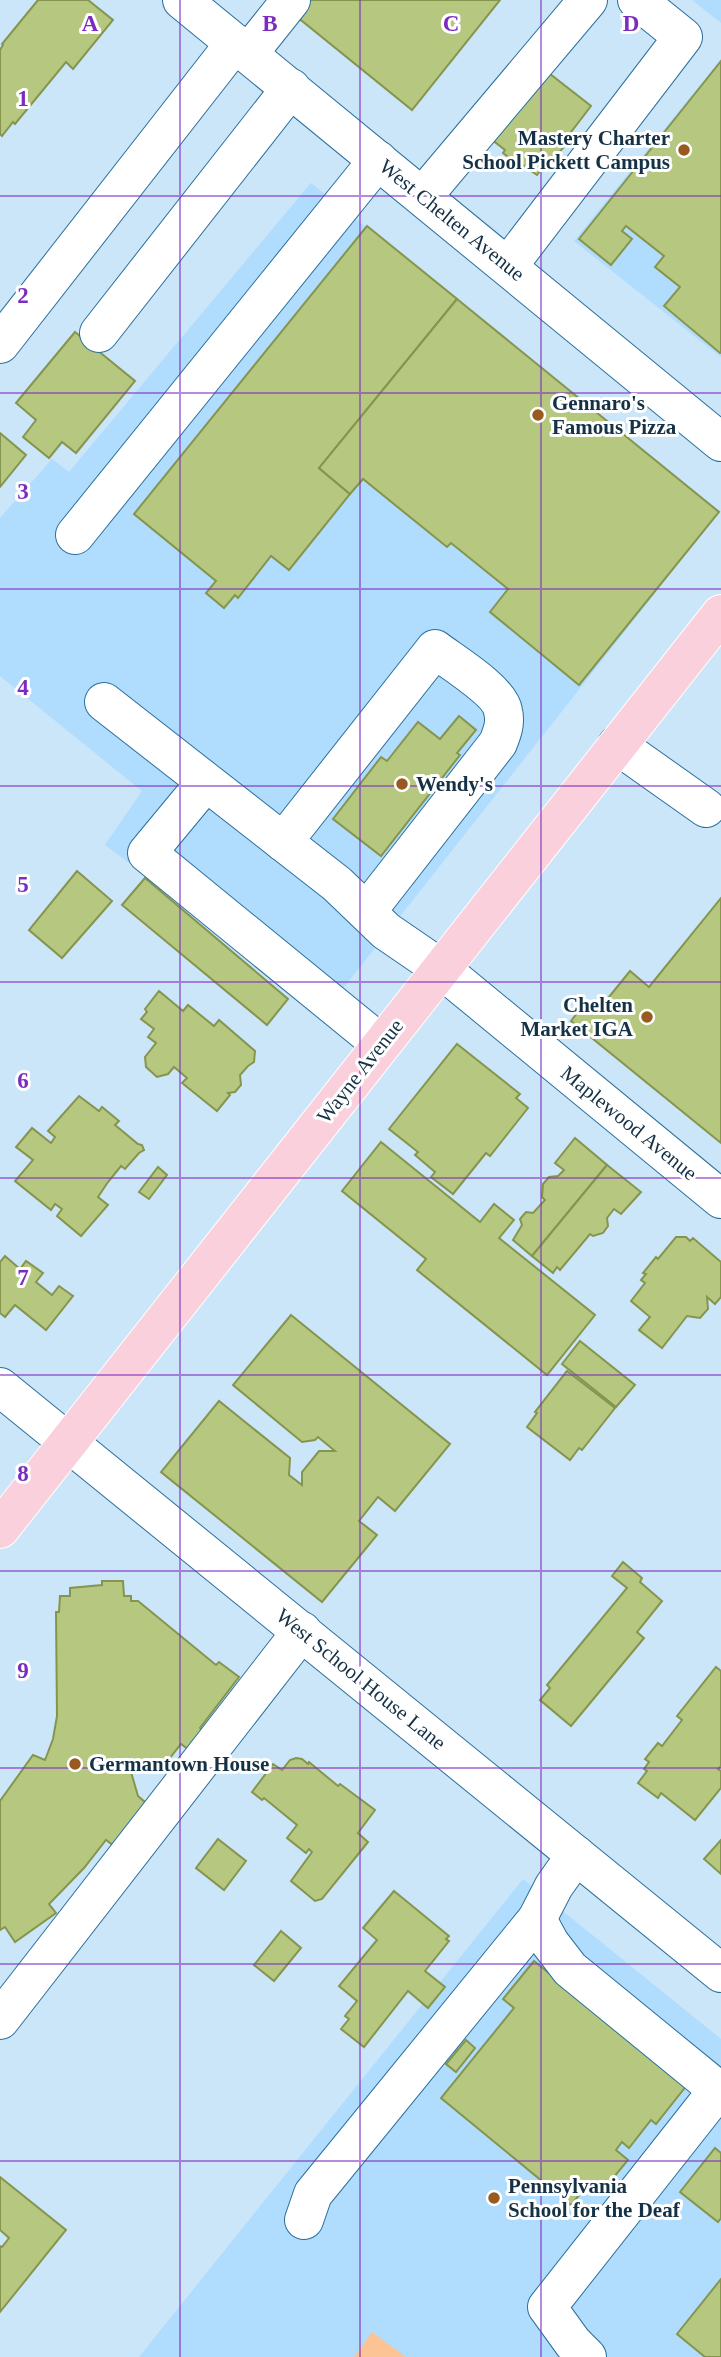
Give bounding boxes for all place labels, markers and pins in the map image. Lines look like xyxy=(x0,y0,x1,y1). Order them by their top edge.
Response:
place label: Mastery Charter School Pickett Campus xyxy=(462,126,670,174)
marker: Mastery Charter School Pickett Campus xyxy=(676,142,692,158)
place label: Gennaro's Famous Pizza xyxy=(552,391,677,439)
marker: Gennaro's Famous Pizza xyxy=(530,407,546,423)
place label: Wendy's xyxy=(416,772,493,796)
marker: Wendy's xyxy=(394,776,410,792)
place label: Chelten Market IGA xyxy=(520,993,634,1041)
marker: Chelten Market IGA xyxy=(639,1009,655,1025)
place label: Germantown House xyxy=(89,1752,269,1776)
marker: Germantown House xyxy=(67,1756,83,1772)
place label: Pennsylvania School for the Deaf xyxy=(508,2174,681,2222)
marker: Pennsylvania School for the Deaf xyxy=(486,2190,502,2206)

